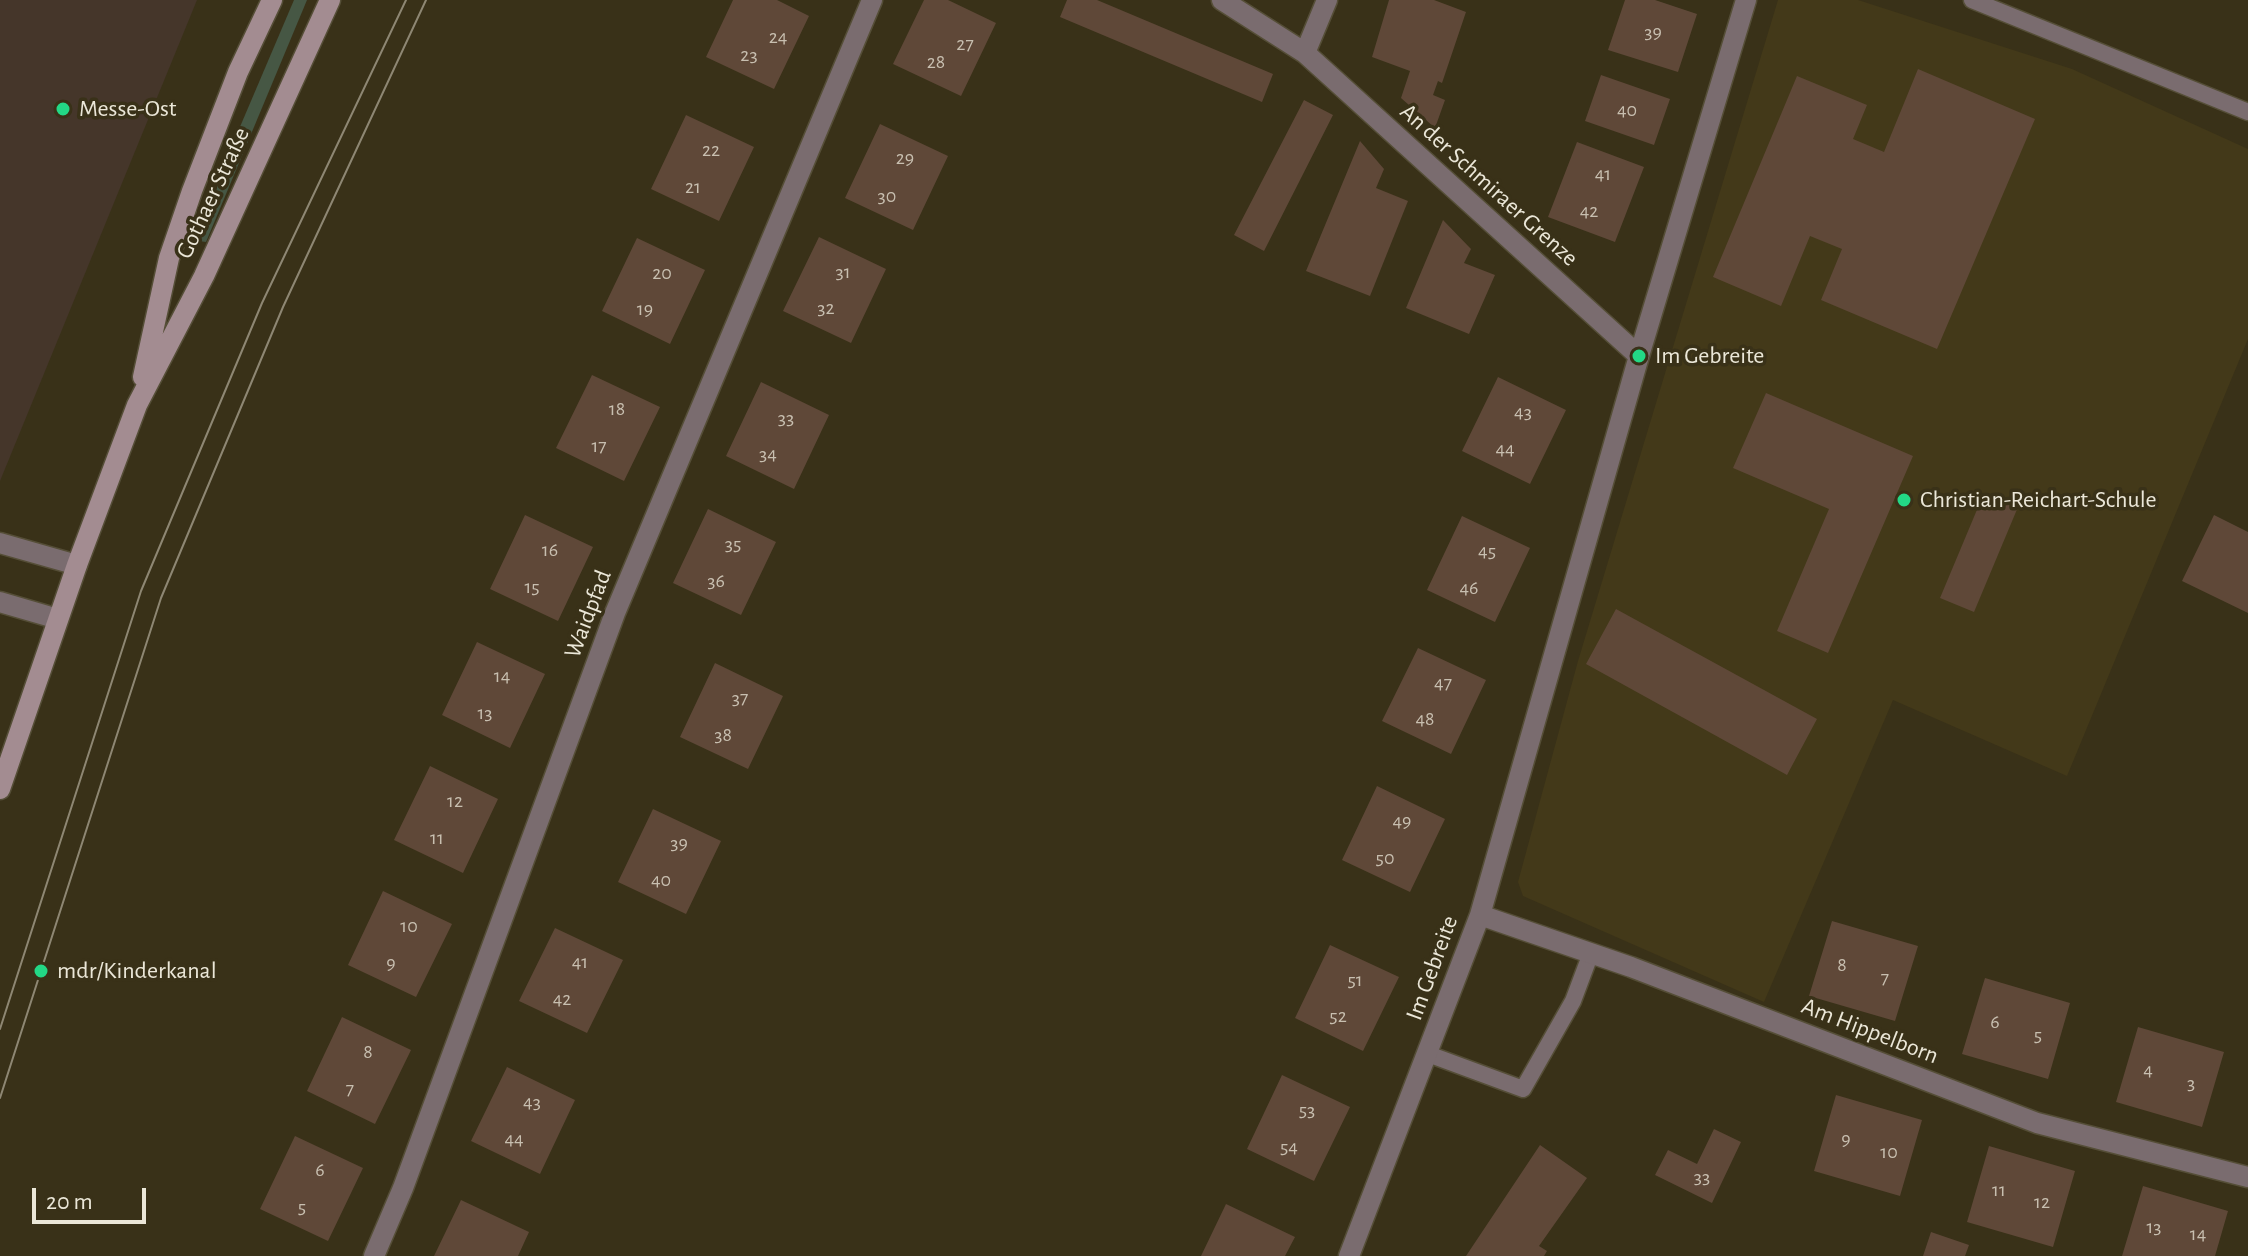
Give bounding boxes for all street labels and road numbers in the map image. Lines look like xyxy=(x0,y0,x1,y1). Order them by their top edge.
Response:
street label: An der Schmiraer Grenze xyxy=(1394,97,1584,273)
street label: Gothaer Straße xyxy=(170,123,256,263)
street label: Waidpfad xyxy=(558,566,618,662)
street label: Im Gebreite xyxy=(1400,912,1464,1024)
street label: Am Hippelborn xyxy=(1797,992,1943,1070)

